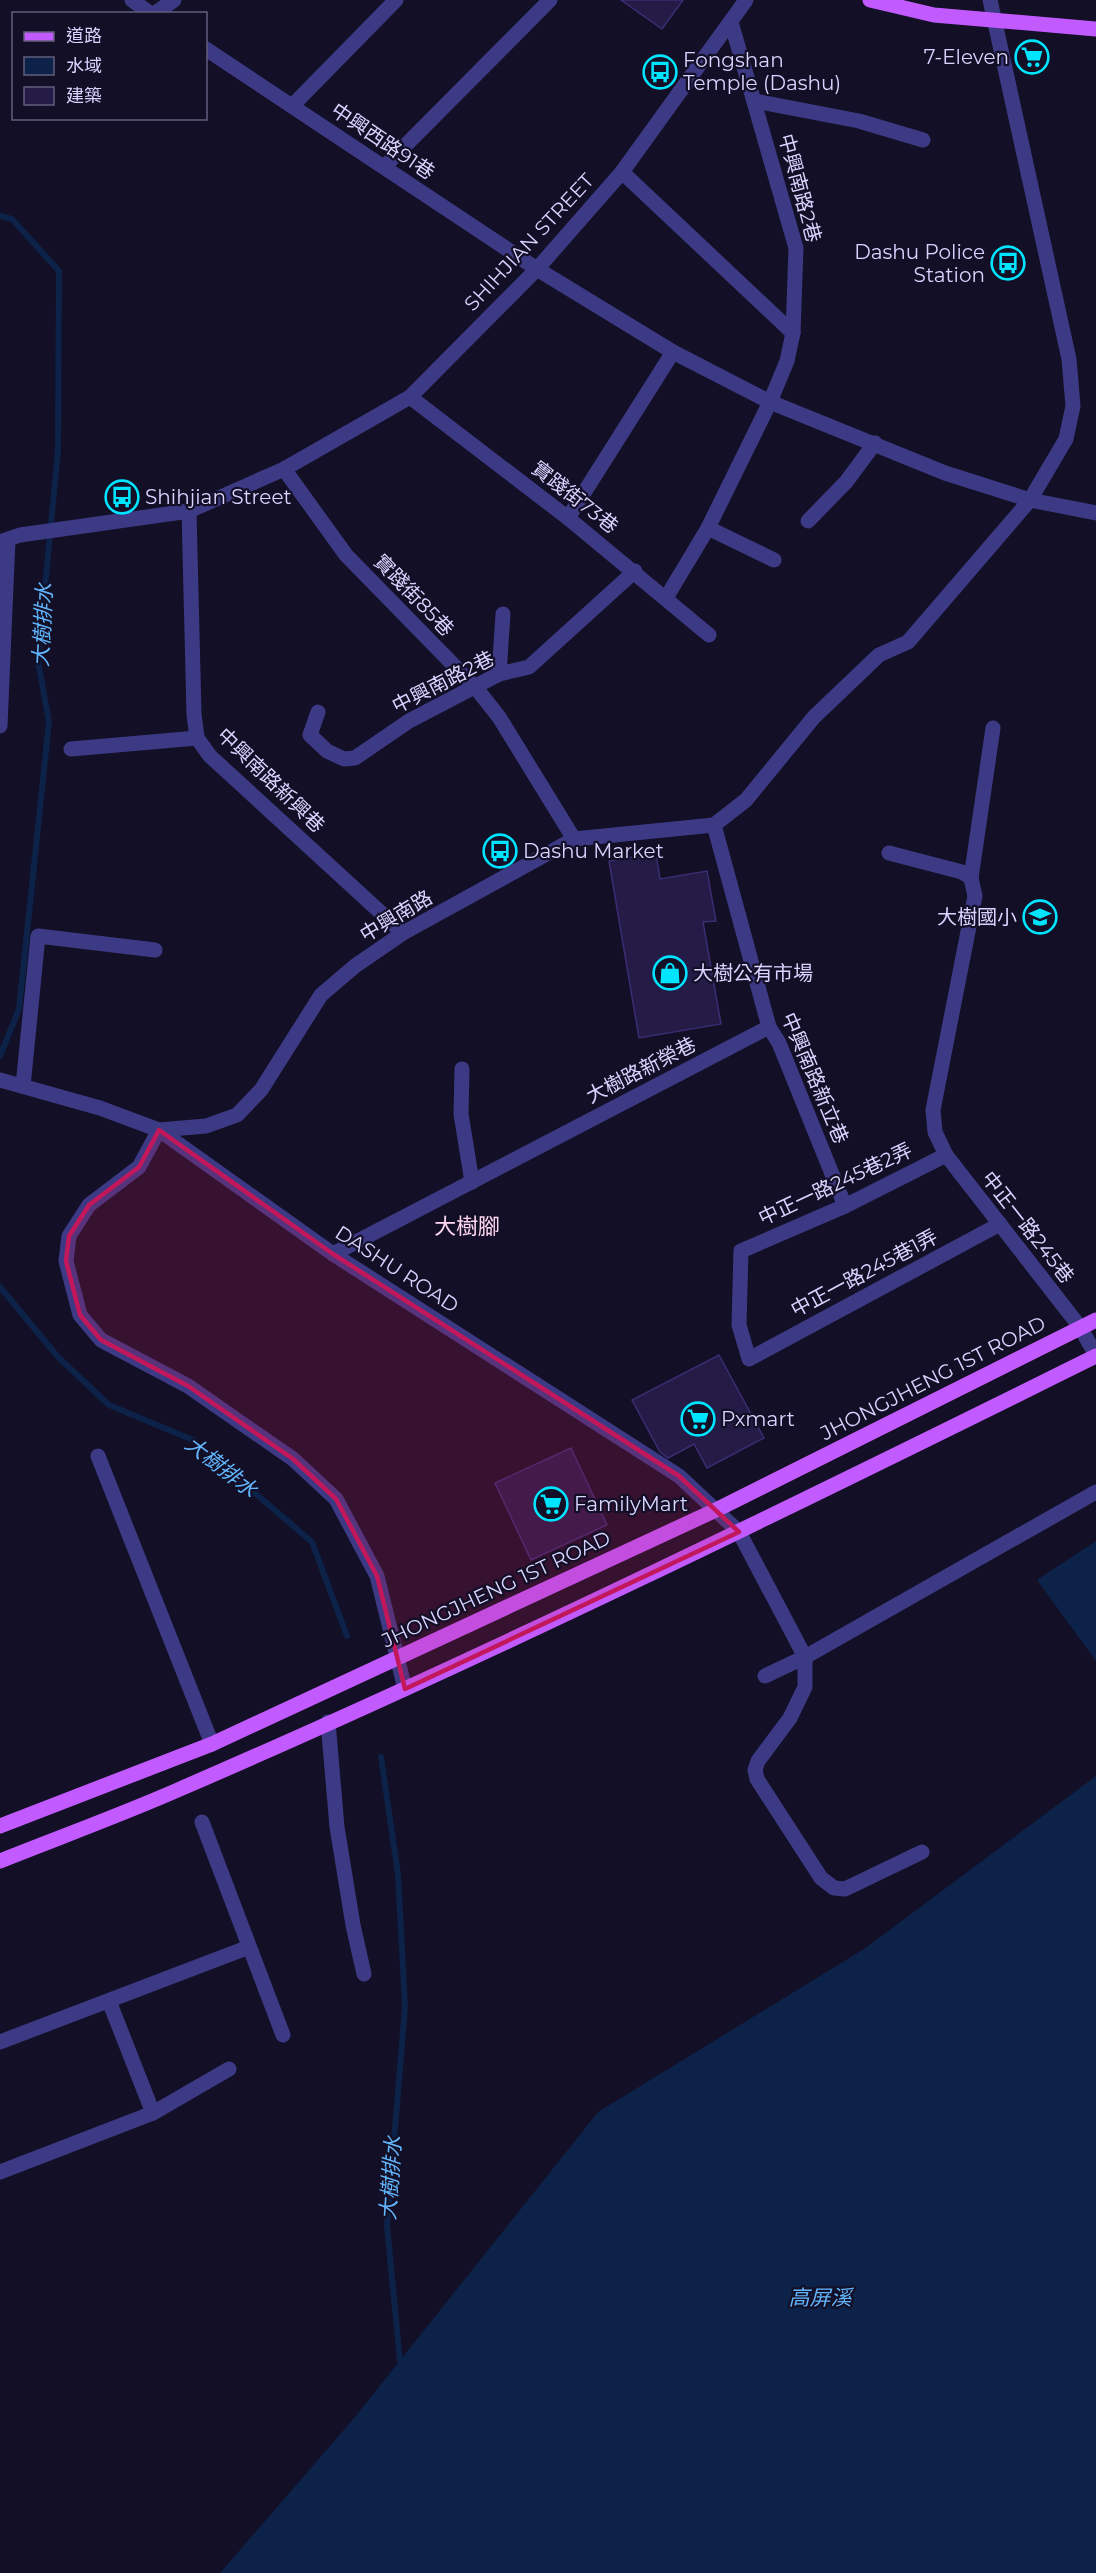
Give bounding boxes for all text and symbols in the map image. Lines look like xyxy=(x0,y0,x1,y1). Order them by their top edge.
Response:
legend xyxy=(12,12,207,120)
text: 道路 xyxy=(66,25,102,47)
supermarket icon: 7-Eleven xyxy=(1014,39,1050,75)
place label: 7-Eleven xyxy=(924,45,1009,69)
place label: Fongshan Temple (Dashu) xyxy=(683,48,841,95)
bus stop icon: Fongshan Temple (Dashu) xyxy=(642,54,678,90)
text: 水域 xyxy=(66,55,102,77)
text: 建築 xyxy=(66,85,102,107)
street label: 中興西路91巷 xyxy=(327,98,439,184)
street label: 中興南路2巷 xyxy=(774,131,826,245)
street label: SHIHJIAN STREET xyxy=(459,168,599,316)
place label: Dashu Police Station xyxy=(854,240,985,287)
bus stop icon: Dashu Police Station xyxy=(990,245,1026,281)
street label: 實踐街73巷 xyxy=(527,456,623,538)
bus stop icon: Shihjian Street xyxy=(104,479,140,515)
place label: Shihjian Street xyxy=(145,485,292,509)
street label: 實踐街85巷 xyxy=(369,549,459,641)
water label: 大樹排水 xyxy=(28,581,57,668)
street label: 中興南路2巷 xyxy=(388,646,498,718)
street label: 中興南路新興巷 xyxy=(212,723,330,837)
bus stop icon: Dashu Market xyxy=(482,833,518,869)
place label: Dashu Market xyxy=(523,839,664,863)
street label: 中興南路 xyxy=(356,885,436,947)
school or university icon: 大樹國小 xyxy=(1022,899,1058,935)
place label: 大樹國小 xyxy=(937,905,1017,929)
shop icon: 大樹公有市場 xyxy=(652,955,688,991)
place label: 大樹公有市場 xyxy=(693,961,813,985)
street label: 中興南路新立巷 xyxy=(777,1009,853,1147)
street label: 大樹路新榮巷 xyxy=(582,1032,700,1108)
street label: 中正一路245巷2弄 xyxy=(754,1138,916,1230)
street label: 中正一路245巷 xyxy=(977,1166,1079,1288)
district label: 大樹腳 xyxy=(434,1213,500,1240)
street label: DASHU ROAD xyxy=(331,1220,463,1318)
street label: 中正一路245巷1弄 xyxy=(787,1224,941,1322)
street label: JHONGJHENG 1ST ROAD xyxy=(816,1311,1050,1446)
supermarket icon: Pxmart xyxy=(680,1401,716,1437)
place label: Pxmart xyxy=(721,1407,795,1431)
water label: 大樹排水 xyxy=(181,1431,263,1503)
supermarket icon: FamilyMart xyxy=(533,1486,569,1522)
place label: FamilyMart xyxy=(574,1492,688,1516)
street label: JHONGJHENG 1ST ROAD xyxy=(377,1525,614,1653)
water label: 大樹排水 xyxy=(375,2134,406,2221)
water label: 高屏溪 xyxy=(789,2285,854,2310)

